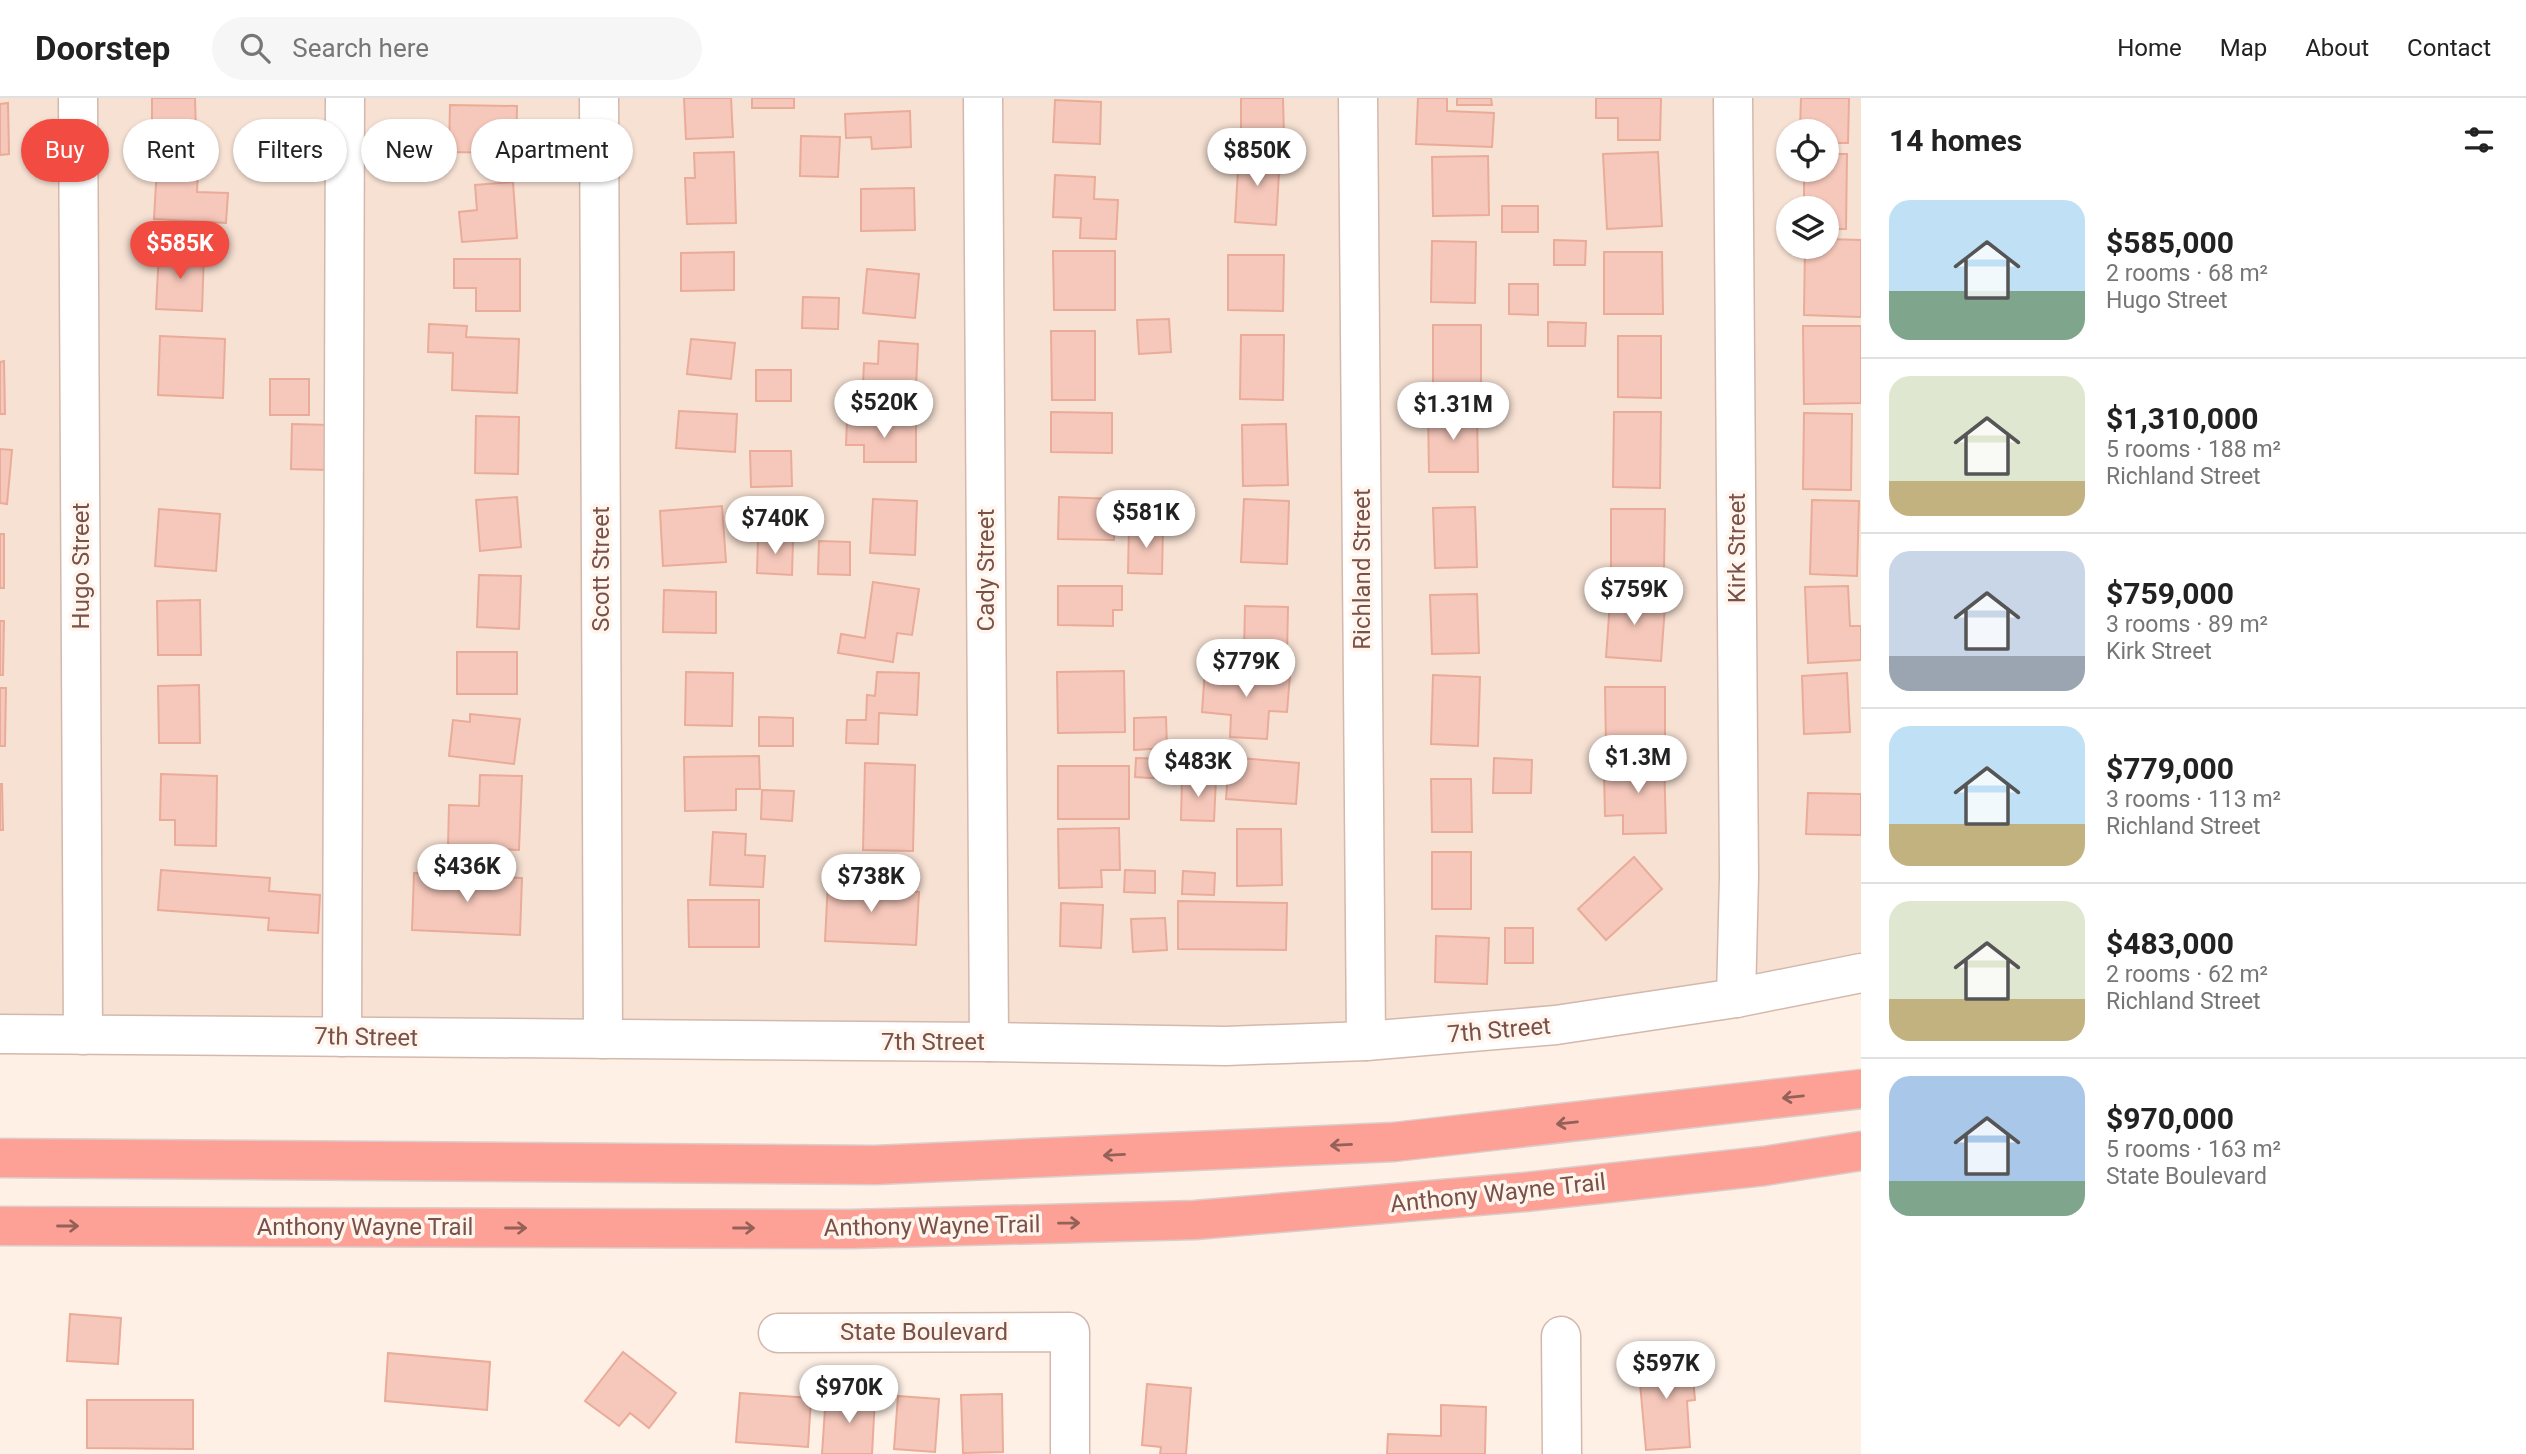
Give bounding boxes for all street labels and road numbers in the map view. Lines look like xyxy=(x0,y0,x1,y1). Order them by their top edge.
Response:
street label: Richland Street xyxy=(1348,488,1376,650)
street label: Kirk Street xyxy=(1723,493,1751,603)
street label: Hugo Street xyxy=(67,502,95,629)
street label: Scott Street xyxy=(587,506,615,632)
street label: Cady Street xyxy=(972,508,1000,631)
street label: 7th Street xyxy=(1446,1012,1552,1048)
street label: 7th Street xyxy=(314,1022,418,1052)
street label: 7th Street xyxy=(881,1028,985,1056)
street label: Anthony Wayne Trail xyxy=(1389,1168,1607,1218)
street label: Anthony Wayne Trail xyxy=(823,1210,1041,1242)
street label: Anthony Wayne Trail xyxy=(257,1213,473,1241)
street label: State Boulevard xyxy=(840,1318,1008,1346)

